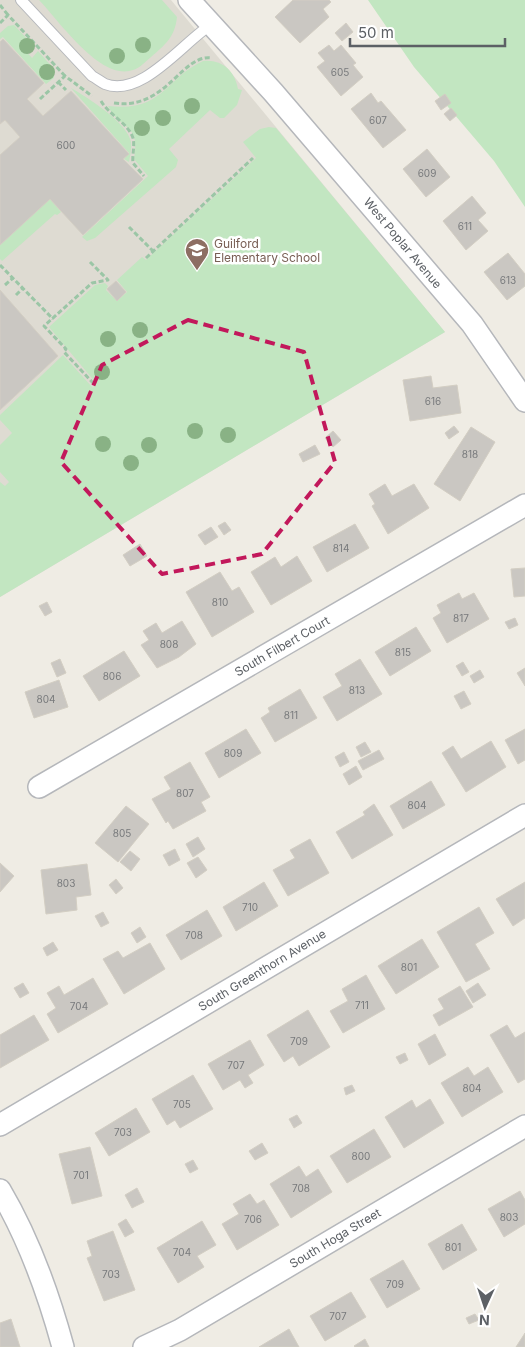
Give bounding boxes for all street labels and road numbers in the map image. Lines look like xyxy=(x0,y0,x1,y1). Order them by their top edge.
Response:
street label: West Poplar Avenue xyxy=(361,195,445,291)
street label: South Filbert Court xyxy=(232,613,332,679)
street label: South Greenthorn Avenue xyxy=(195,926,329,1014)
street label: South Hoga Street xyxy=(287,1205,383,1271)

